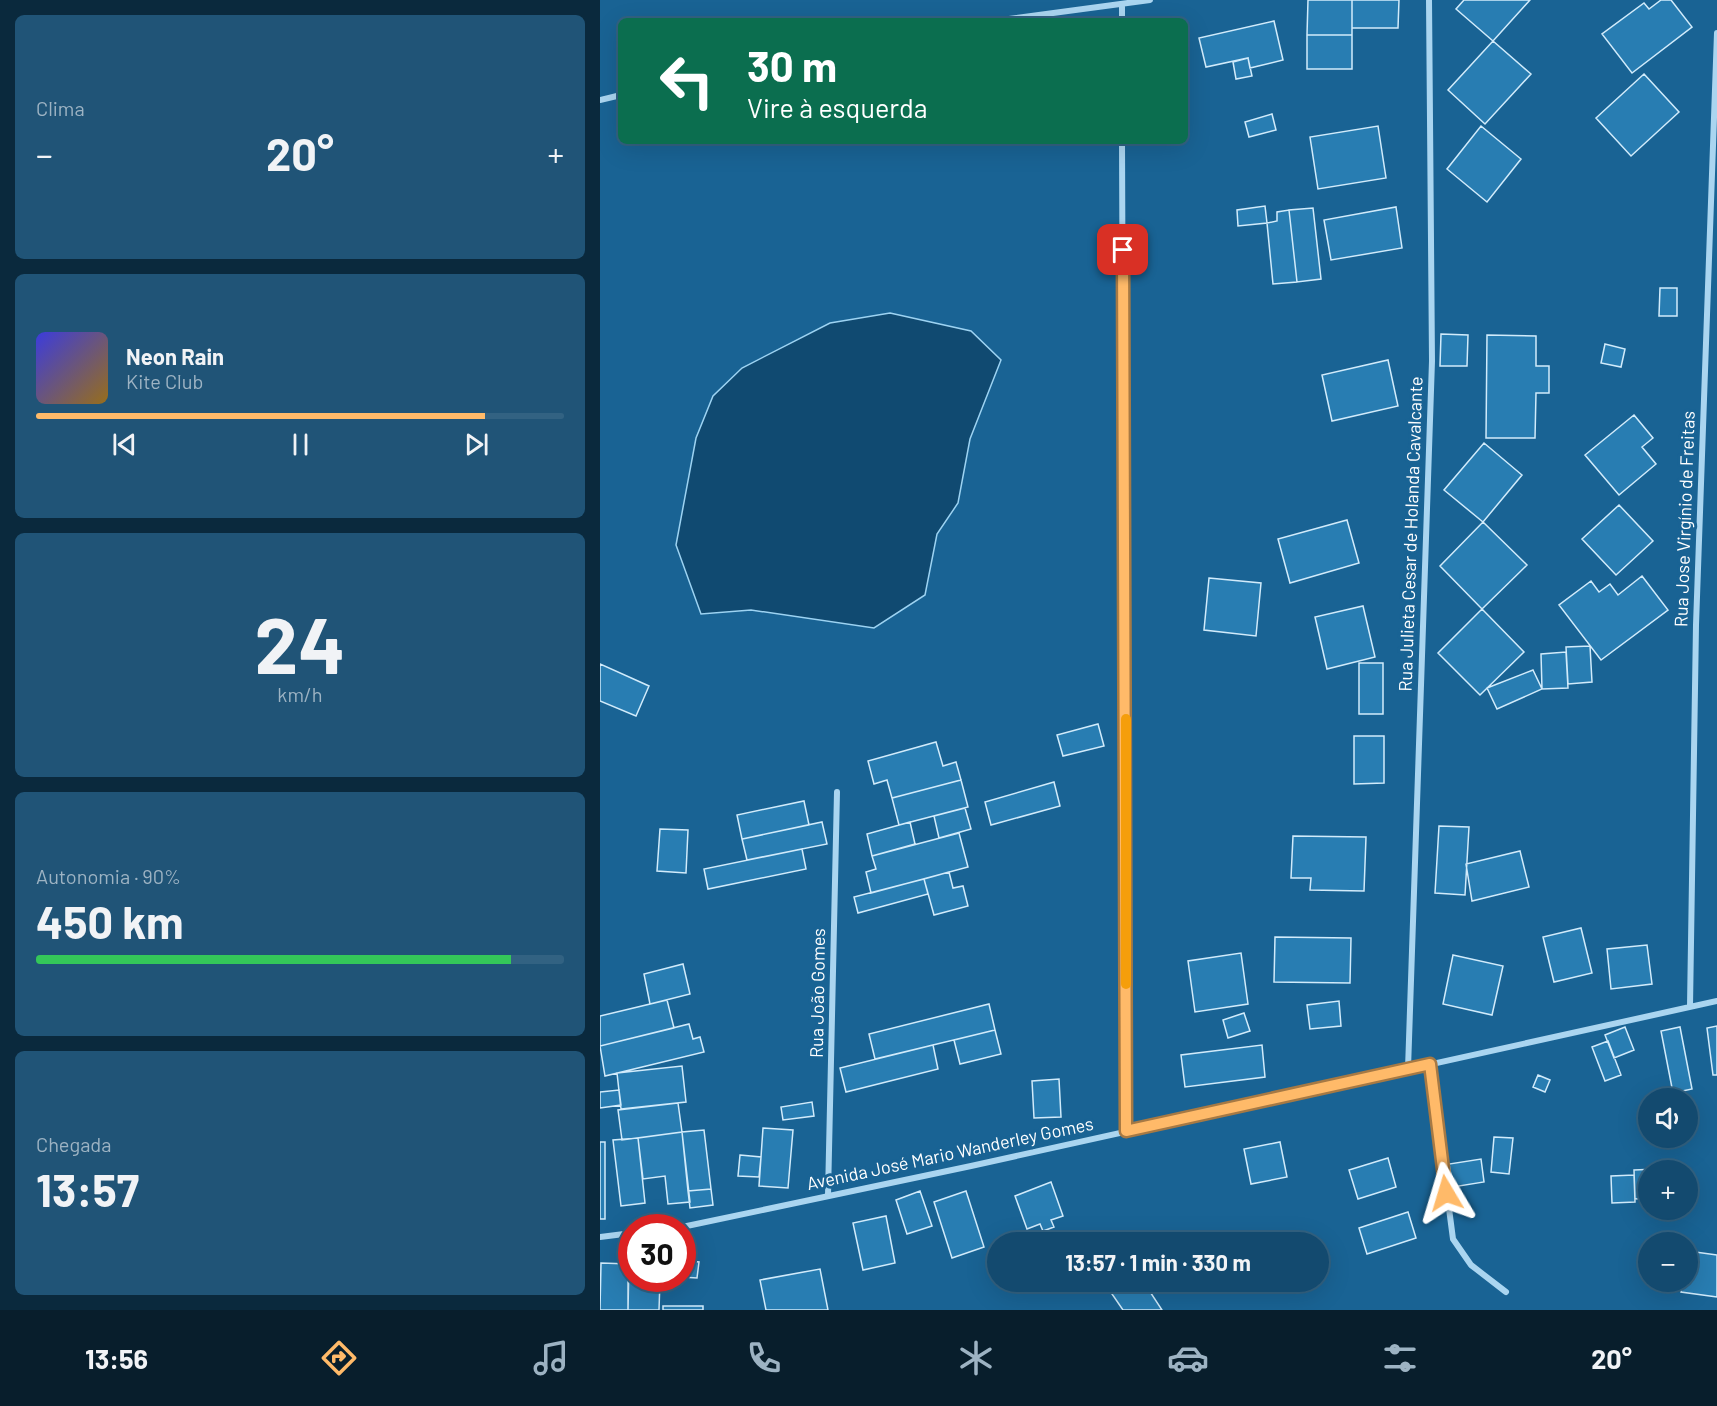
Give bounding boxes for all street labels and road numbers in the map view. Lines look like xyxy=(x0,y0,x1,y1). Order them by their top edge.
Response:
street label: Rua Julieta Cesar de Holanda Cavalcante xyxy=(1394,376,1426,692)
street label: Rua Jose Virgínio de Freitas xyxy=(1669,411,1699,627)
street label: Rua João Gomes xyxy=(805,928,829,1058)
street label: Avenida José Mario Wanderley Gomes xyxy=(804,1112,1095,1194)

